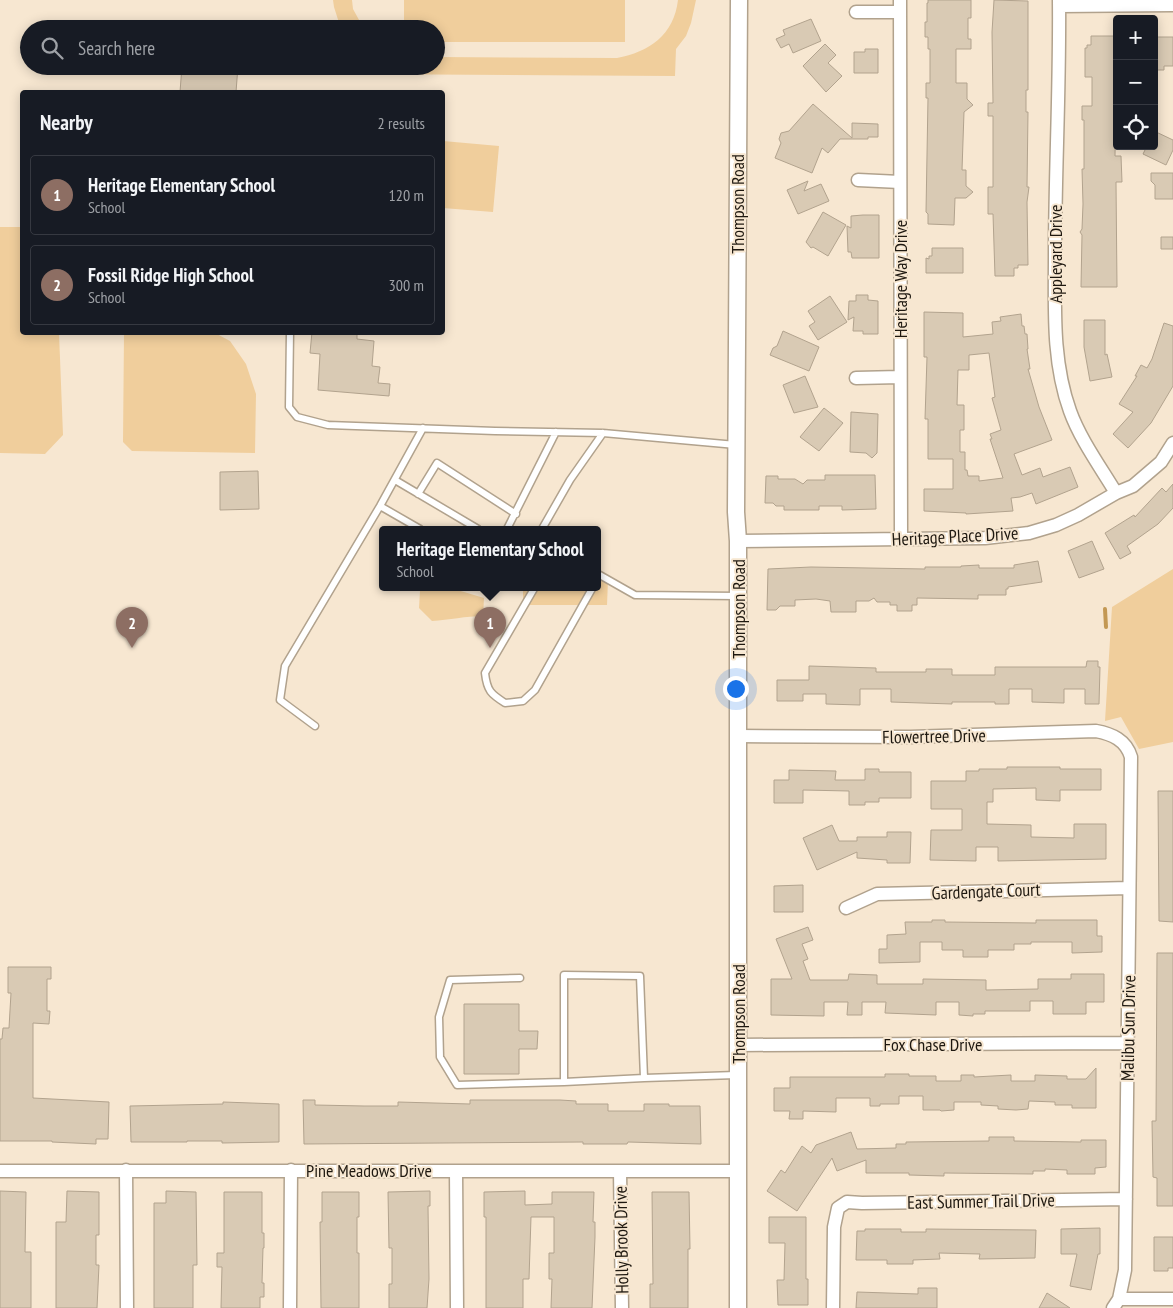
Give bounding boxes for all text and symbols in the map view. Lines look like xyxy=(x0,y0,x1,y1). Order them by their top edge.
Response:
map controls xyxy=(1113,15,1158,150)
button: + xyxy=(1113,15,1158,60)
search box xyxy=(20,20,445,75)
icon: search xyxy=(38,34,66,62)
text: Search here xyxy=(78,36,155,60)
button: − xyxy=(1113,60,1158,105)
button: locate xyxy=(1113,105,1158,150)
text: Nearby xyxy=(40,109,93,136)
text: 2 results xyxy=(378,113,425,133)
street label: Thompson Road xyxy=(726,154,749,254)
text: Heritage Elementary School xyxy=(88,173,275,197)
text: 1 xyxy=(53,185,61,205)
text: 120 m xyxy=(389,185,424,205)
text: School xyxy=(88,197,125,217)
street label: Appleyard Drive xyxy=(1044,205,1067,303)
street label: Heritage Way Drive xyxy=(889,220,912,338)
text: Fossil Ridge High School xyxy=(88,263,254,287)
text: 2 xyxy=(53,275,61,295)
text: 300 m xyxy=(389,275,424,295)
text: School xyxy=(88,287,125,307)
street label: Heritage Place Drive xyxy=(891,521,1019,551)
popup xyxy=(379,526,601,591)
text: Heritage Elementary School xyxy=(396,537,584,561)
street label: Thompson Road xyxy=(727,559,750,659)
text: School xyxy=(396,561,434,581)
pin: 2 xyxy=(116,607,148,648)
pin: 1 xyxy=(474,607,506,648)
your location xyxy=(723,676,749,702)
street label: Flowertree Drive xyxy=(882,724,986,748)
street label: Gardengate Court xyxy=(931,878,1041,904)
street label: Thompson Road xyxy=(727,964,750,1064)
street label: Malibu Sun Drive xyxy=(1116,975,1140,1081)
street label: Fox Chase Drive xyxy=(883,1033,983,1056)
street label: Pine Meadows Drive xyxy=(306,1159,432,1182)
street label: Holly Brook Drive xyxy=(609,1186,633,1294)
street label: East Summer Trail Drive xyxy=(907,1188,1055,1214)

